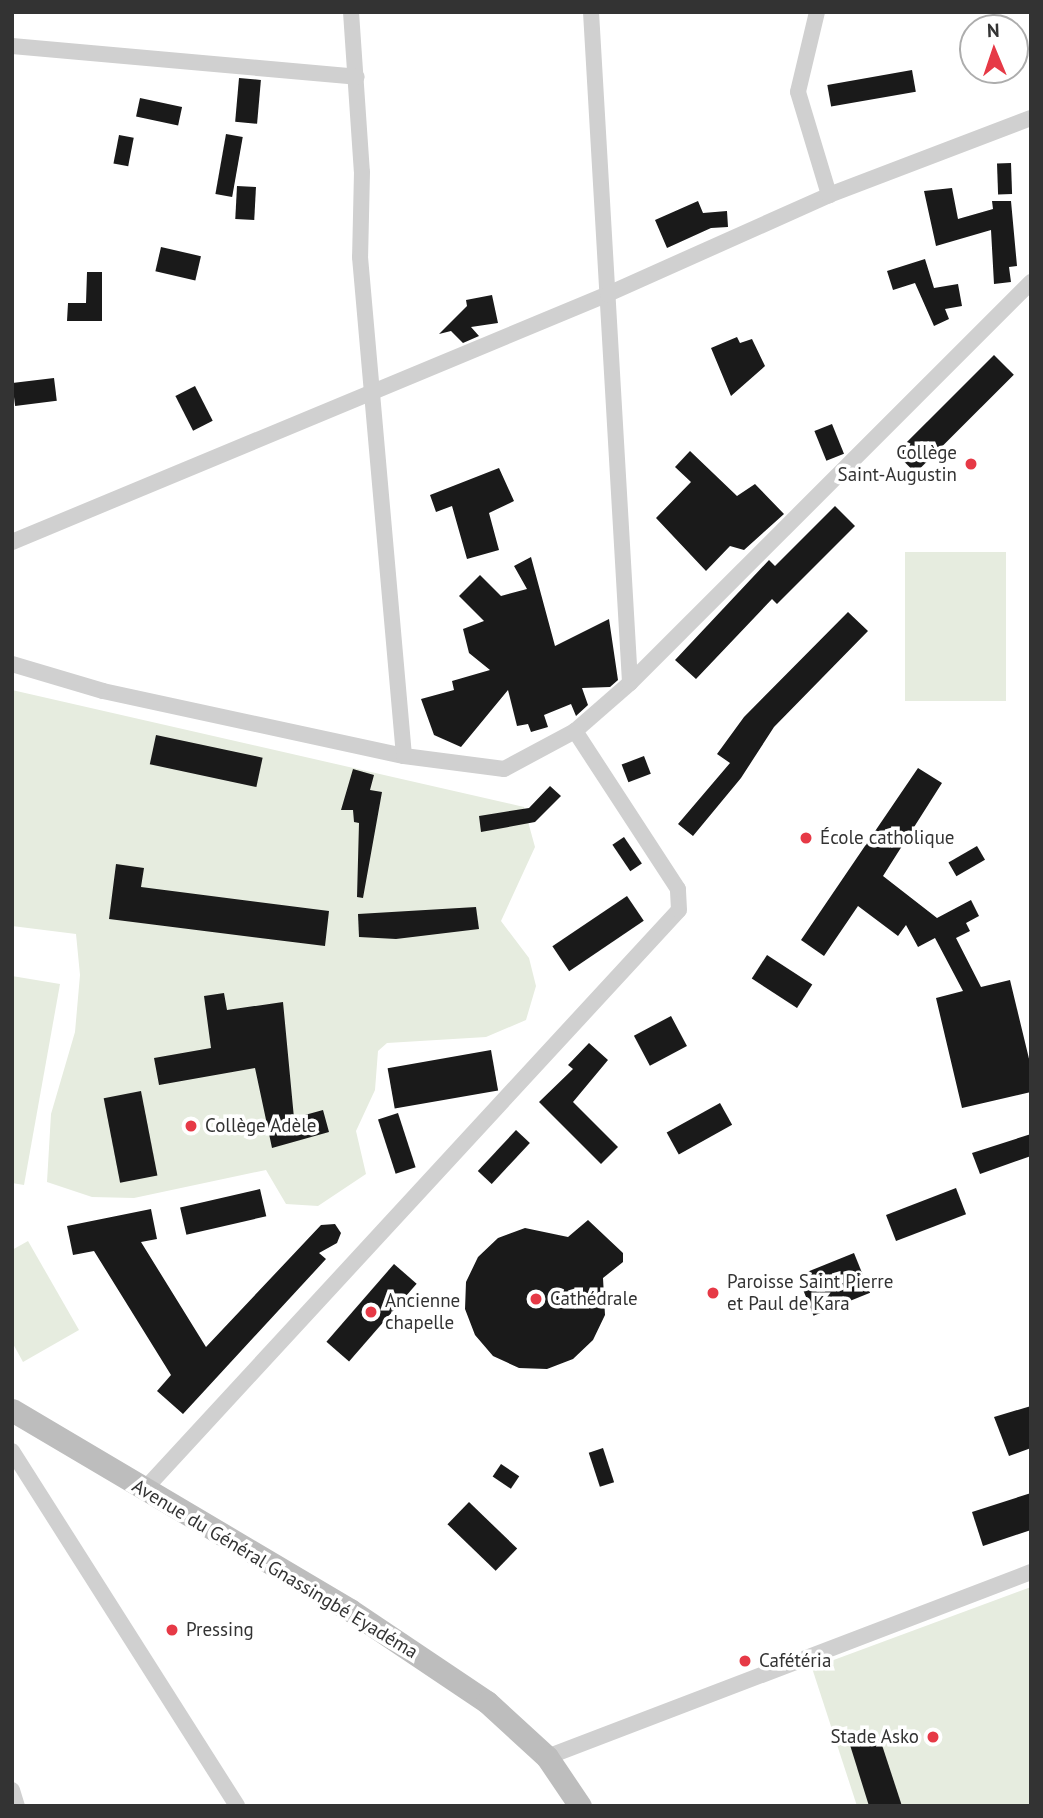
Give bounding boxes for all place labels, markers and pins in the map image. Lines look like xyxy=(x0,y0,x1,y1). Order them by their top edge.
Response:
place label: Collège Saint-Augustin xyxy=(838,442,957,486)
marker: Collège Saint-Augustin xyxy=(963,456,979,472)
place label: École catholique xyxy=(820,827,955,849)
marker: École catholique xyxy=(798,830,814,846)
place label: Collège Adèle xyxy=(205,1115,317,1137)
marker: Collège Adèle xyxy=(183,1118,199,1134)
place label: Paroisse Saint Pierre et Paul de Kara xyxy=(727,1271,893,1315)
marker: Paroisse Saint Pierre et Paul de Kara xyxy=(705,1285,721,1301)
place label: Cathédrale xyxy=(550,1288,638,1310)
place label: Ancienne chapelle xyxy=(385,1290,460,1334)
marker: Cathédrale xyxy=(528,1291,544,1307)
marker: Ancienne chapelle xyxy=(363,1304,379,1320)
place label: Pressing xyxy=(186,1619,254,1641)
marker: Pressing xyxy=(164,1622,180,1638)
place label: Cafétéria xyxy=(759,1650,831,1672)
marker: Cafétéria xyxy=(737,1653,753,1669)
place label: Stade Asko xyxy=(830,1726,919,1748)
marker: Stade Asko xyxy=(925,1729,941,1745)

